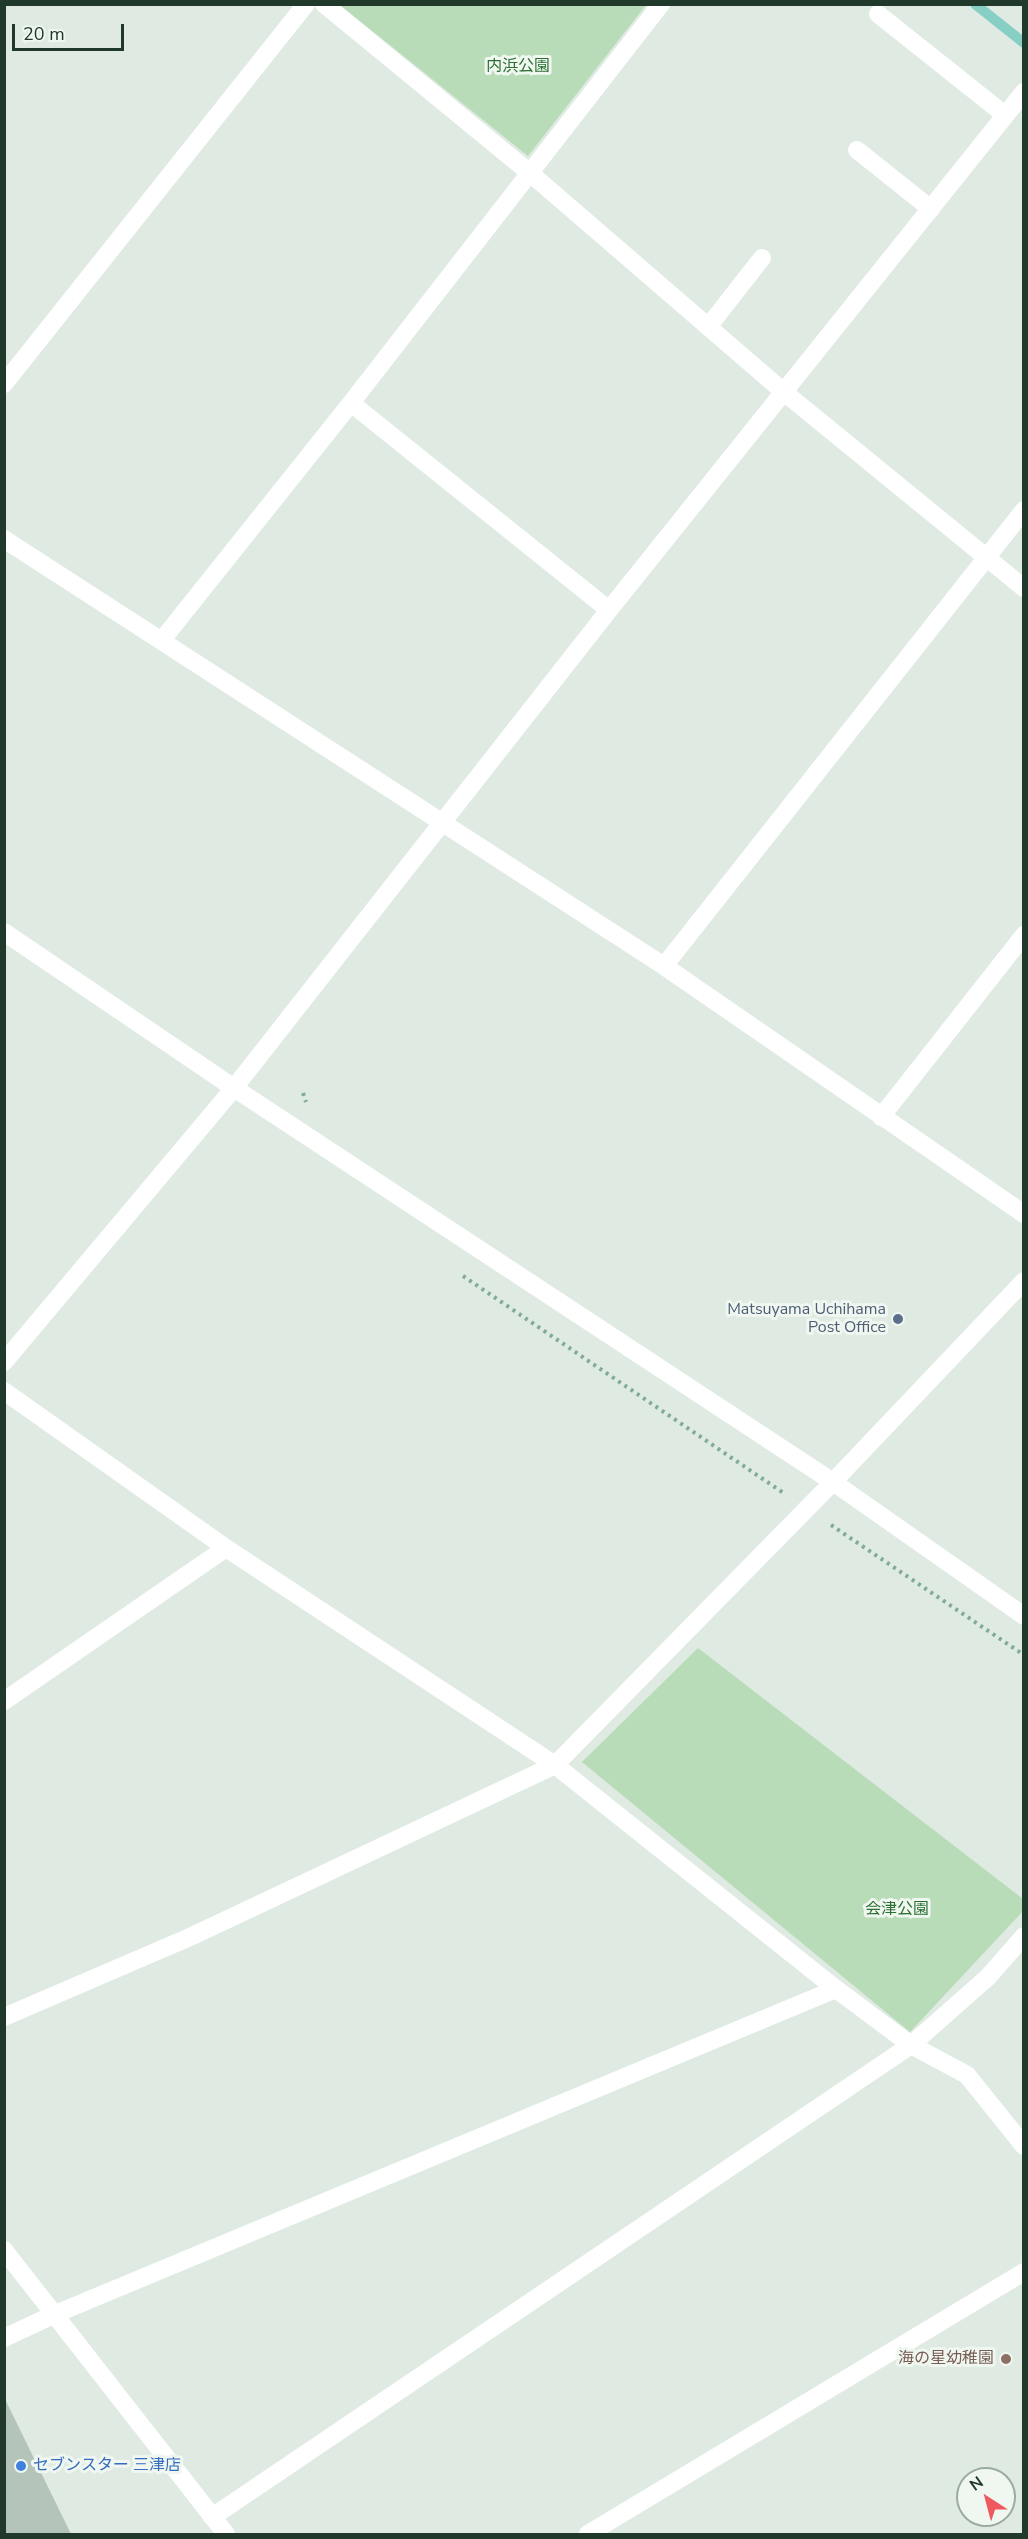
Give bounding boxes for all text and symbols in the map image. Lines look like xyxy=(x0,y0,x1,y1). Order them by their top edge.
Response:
scale bar xyxy=(15,12,128,50)
text: 20 m xyxy=(23,22,65,46)
park label: 内浜公園 xyxy=(486,57,550,77)
place label: Matsuyama Uchihama Post Office xyxy=(727,1300,886,1338)
marker: Matsuyama Uchihama Post Office xyxy=(891,1312,905,1326)
park label: 会津公園 xyxy=(865,1900,929,1920)
place label: 海の星幼稚園 xyxy=(898,2349,994,2369)
marker: 海の星幼稚園 xyxy=(999,2352,1013,2366)
place label: セブンスター 三津店 xyxy=(33,2456,181,2476)
marker: セブンスター 三津店 xyxy=(14,2459,28,2473)
north arrow xyxy=(956,2467,1016,2527)
text: N xyxy=(965,2472,988,2496)

